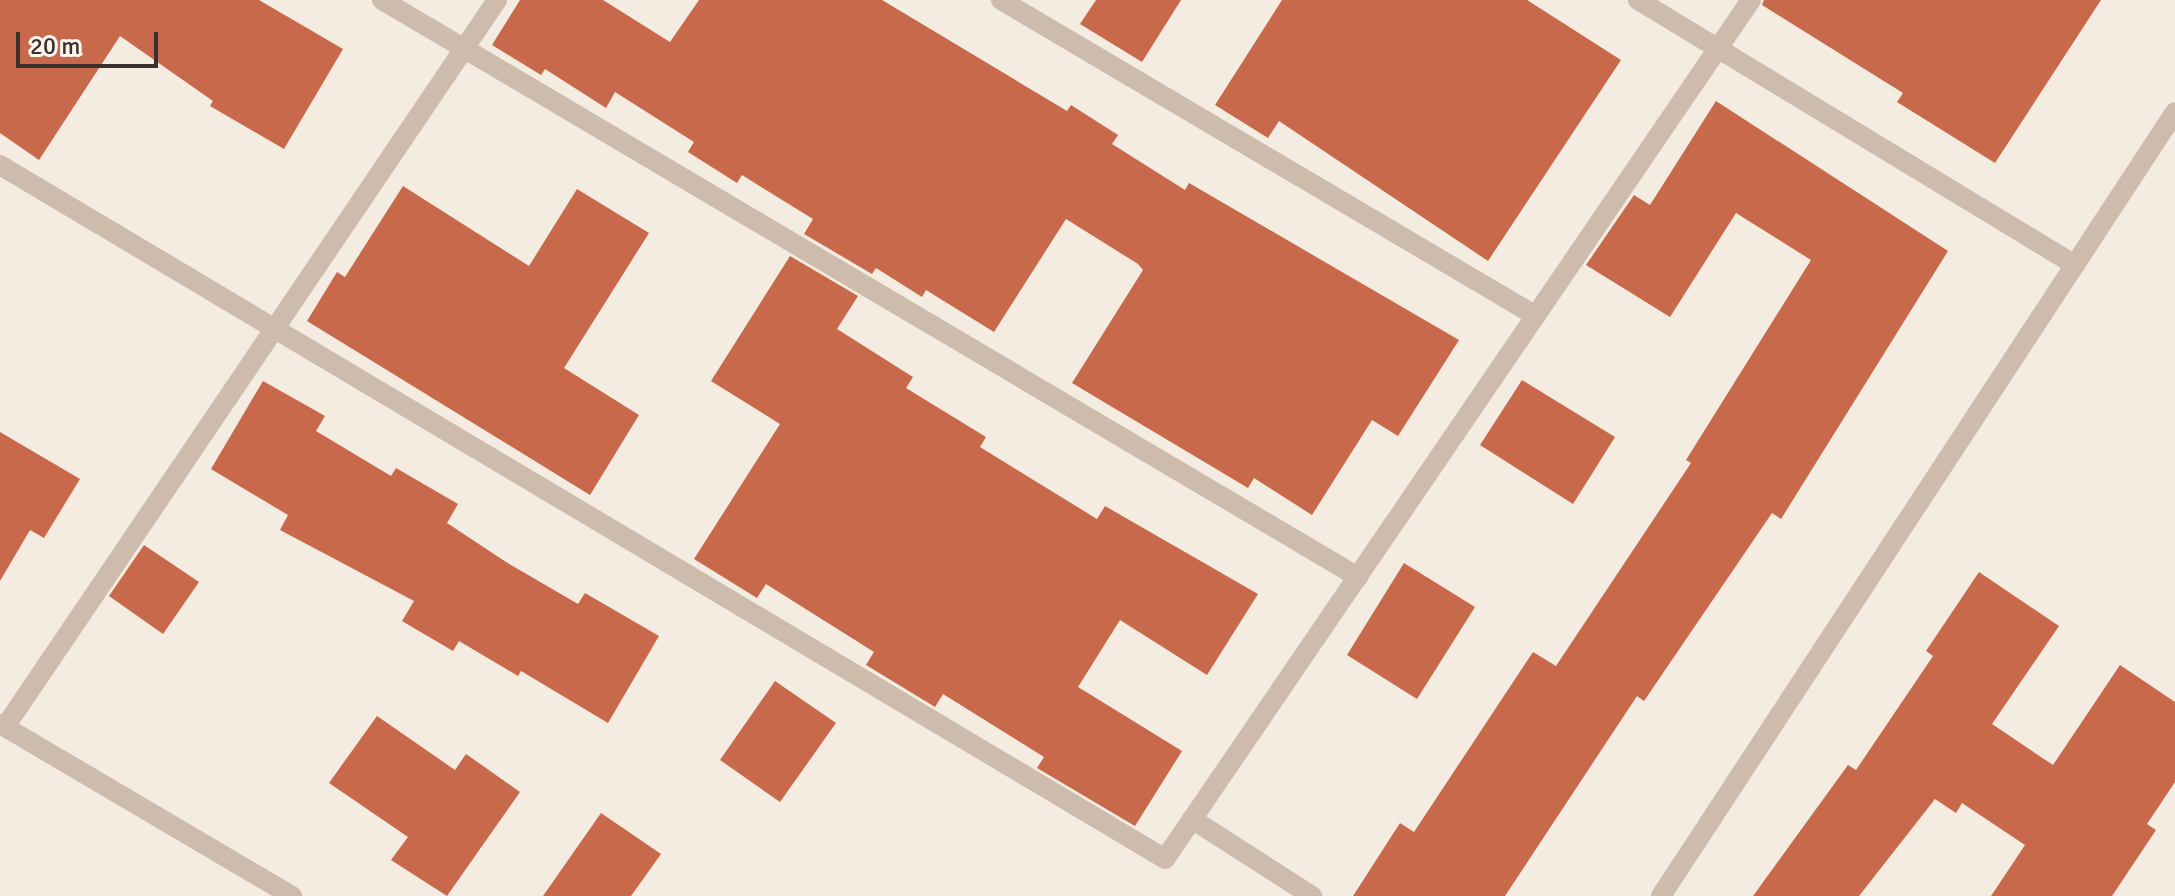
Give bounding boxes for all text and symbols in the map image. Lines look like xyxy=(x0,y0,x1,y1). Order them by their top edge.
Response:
scale bar xyxy=(20,16,162,66)
text: 20 m xyxy=(30,31,80,61)

